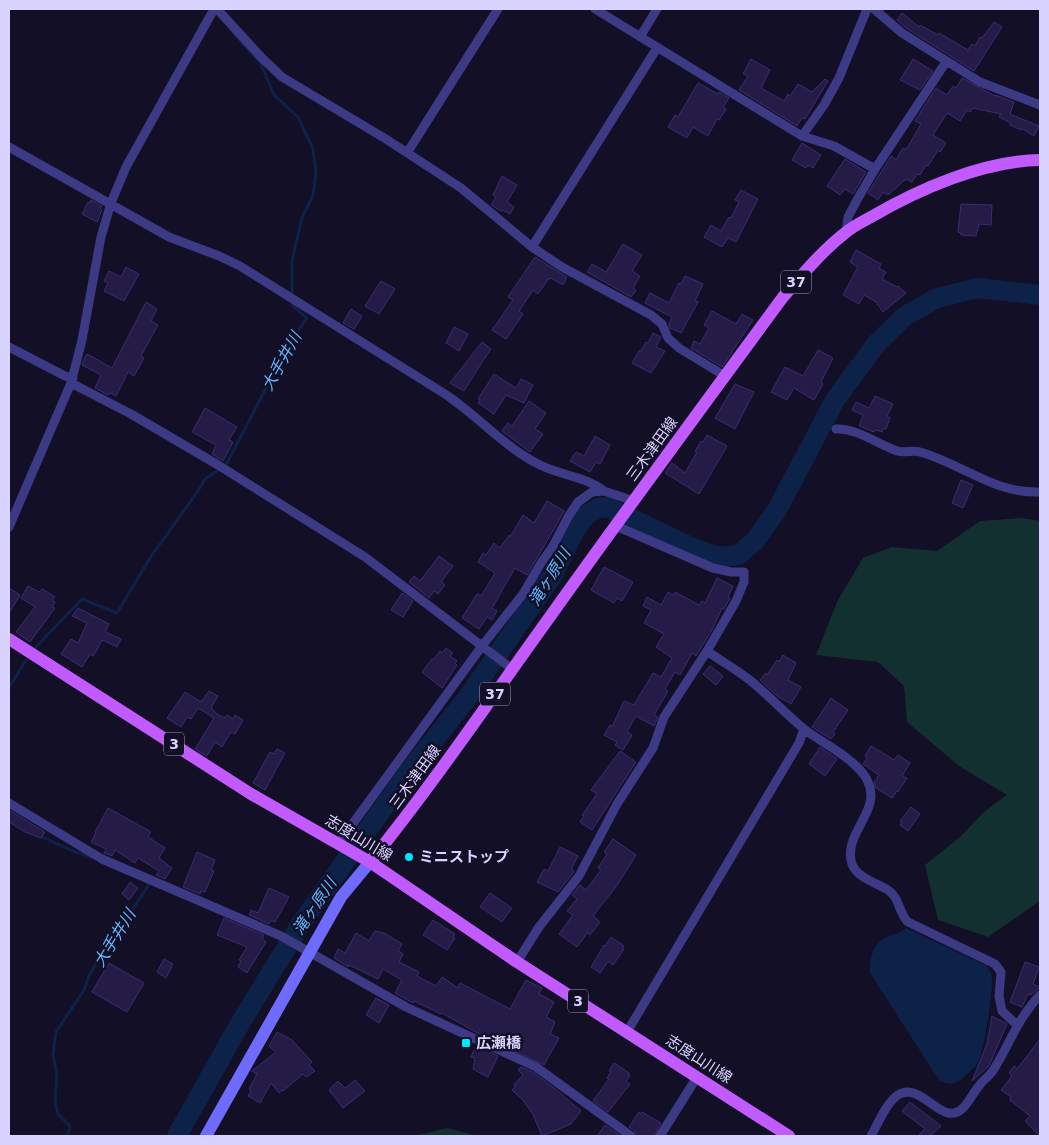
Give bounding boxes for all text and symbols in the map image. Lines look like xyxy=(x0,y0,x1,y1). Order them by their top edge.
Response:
road number: 37 xyxy=(781,270,811,294)
water label: 大手井川 xyxy=(258,327,306,394)
street label: 三木津田線 xyxy=(623,413,681,485)
water label: 滝ヶ原川 xyxy=(524,543,575,609)
road number: 37 xyxy=(480,682,510,706)
road number: 3 xyxy=(164,732,184,756)
street label: 三木津田線 xyxy=(386,741,444,813)
street label: 志度山川線 xyxy=(322,811,396,865)
place label: ミニストップ xyxy=(419,848,509,866)
marker: ミニストップ xyxy=(403,851,415,863)
water label: 滝ヶ原川 xyxy=(289,873,341,938)
water label: 大手井川 xyxy=(89,904,140,970)
road number: 3 xyxy=(568,989,588,1012)
street label: 志度山川線 xyxy=(663,1031,735,1087)
place label: 広瀬橋 xyxy=(476,1034,522,1052)
marker: 広瀬橋 xyxy=(460,1037,472,1049)

